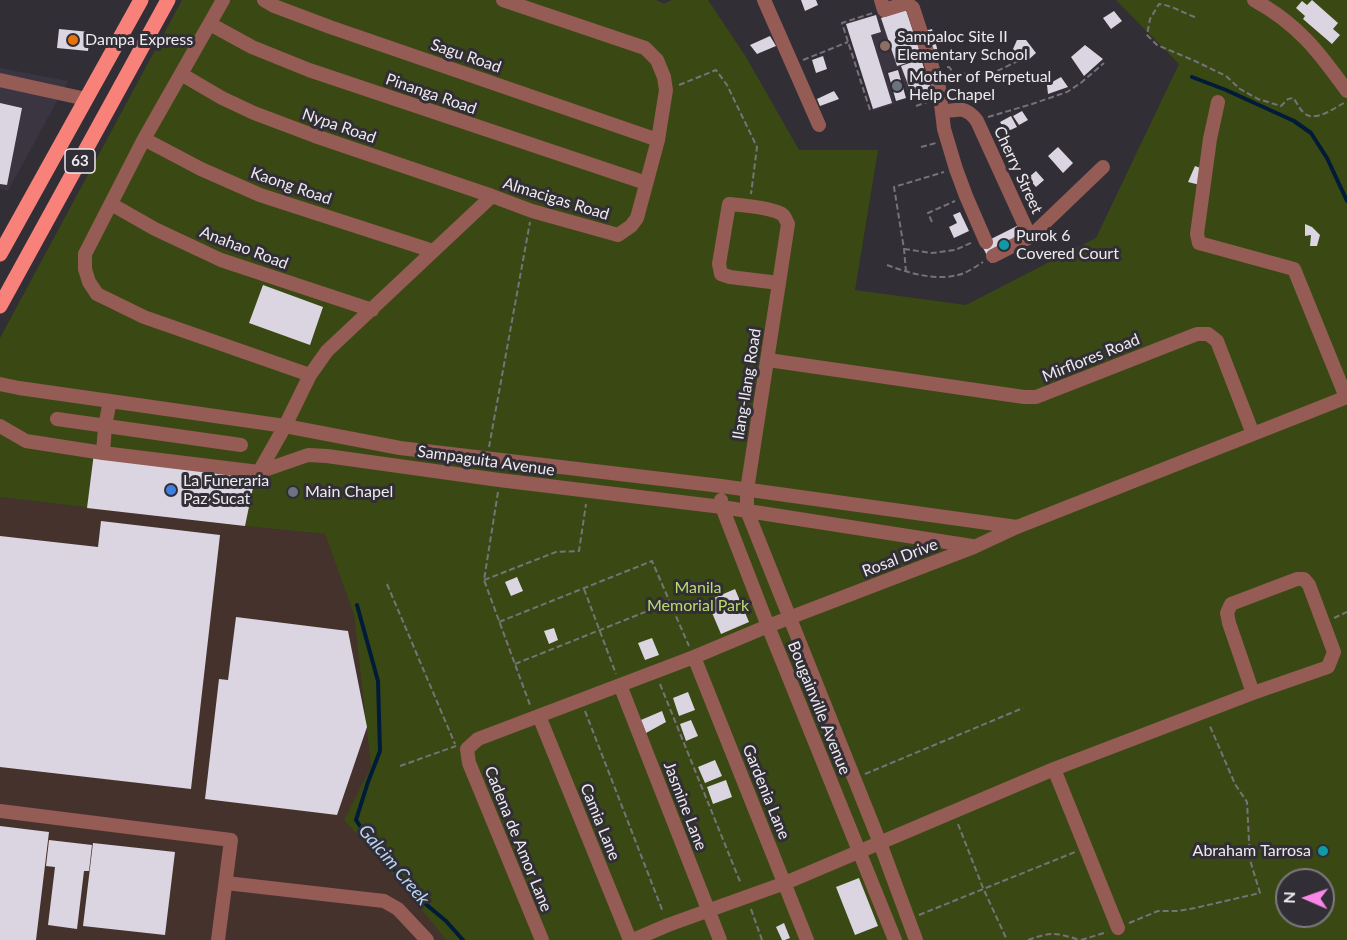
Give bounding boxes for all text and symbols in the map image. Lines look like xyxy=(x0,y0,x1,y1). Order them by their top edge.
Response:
place label: Sampaloc Site II Elementary School xyxy=(897,27,1028,65)
place label: Dampa Express xyxy=(85,30,193,50)
marker: Dampa Express xyxy=(66,33,80,47)
street label: Sagu Road xyxy=(428,35,504,77)
marker: Sampaloc Site II Elementary School xyxy=(878,39,892,53)
place label: Mother of Perpetual Help Chapel xyxy=(909,67,1051,105)
street label: Pinanga Road xyxy=(383,69,479,119)
marker: Mother of Perpetual Help Chapel xyxy=(890,79,904,93)
street label: Nypa Road xyxy=(300,104,378,148)
street label: Cherry Street xyxy=(989,123,1047,217)
road number: 63 xyxy=(65,149,95,173)
street label: Kaong Road xyxy=(248,163,334,209)
street label: Almacigas Road xyxy=(501,174,611,224)
street label: Anahao Road xyxy=(197,222,291,274)
place label: Purok 6 Covered Court xyxy=(1016,226,1119,264)
marker: Purok 6 Covered Court xyxy=(997,238,1011,252)
street label: Ilang-Ilang Road xyxy=(729,327,765,441)
street label: Mirflores Road xyxy=(1039,330,1143,386)
street label: Sampaguita Avenue xyxy=(416,442,556,480)
place label: La Funeraria Paz Sucat xyxy=(183,471,269,509)
place label: Main Chapel xyxy=(305,482,393,502)
marker: La Funeraria Paz Sucat xyxy=(164,483,178,497)
marker: Main Chapel xyxy=(286,485,300,499)
street label: Rosal Drive xyxy=(859,535,941,581)
park label: Manila Memorial Park xyxy=(647,578,749,616)
street label: Bougainville Avenue xyxy=(783,638,855,778)
street label: Gardenia Lane xyxy=(738,742,794,842)
street label: Jasmine Lane xyxy=(659,759,711,853)
street label: Cadena de Amor Lane xyxy=(480,764,556,914)
street label: Camia Lane xyxy=(576,781,624,863)
water label: Galcim Creek xyxy=(354,820,434,910)
place label: Abraham Tarrosa xyxy=(1193,841,1311,861)
marker: Abraham Tarrosa xyxy=(1316,844,1330,858)
north arrow xyxy=(1275,868,1335,928)
text: N xyxy=(1279,891,1298,904)

